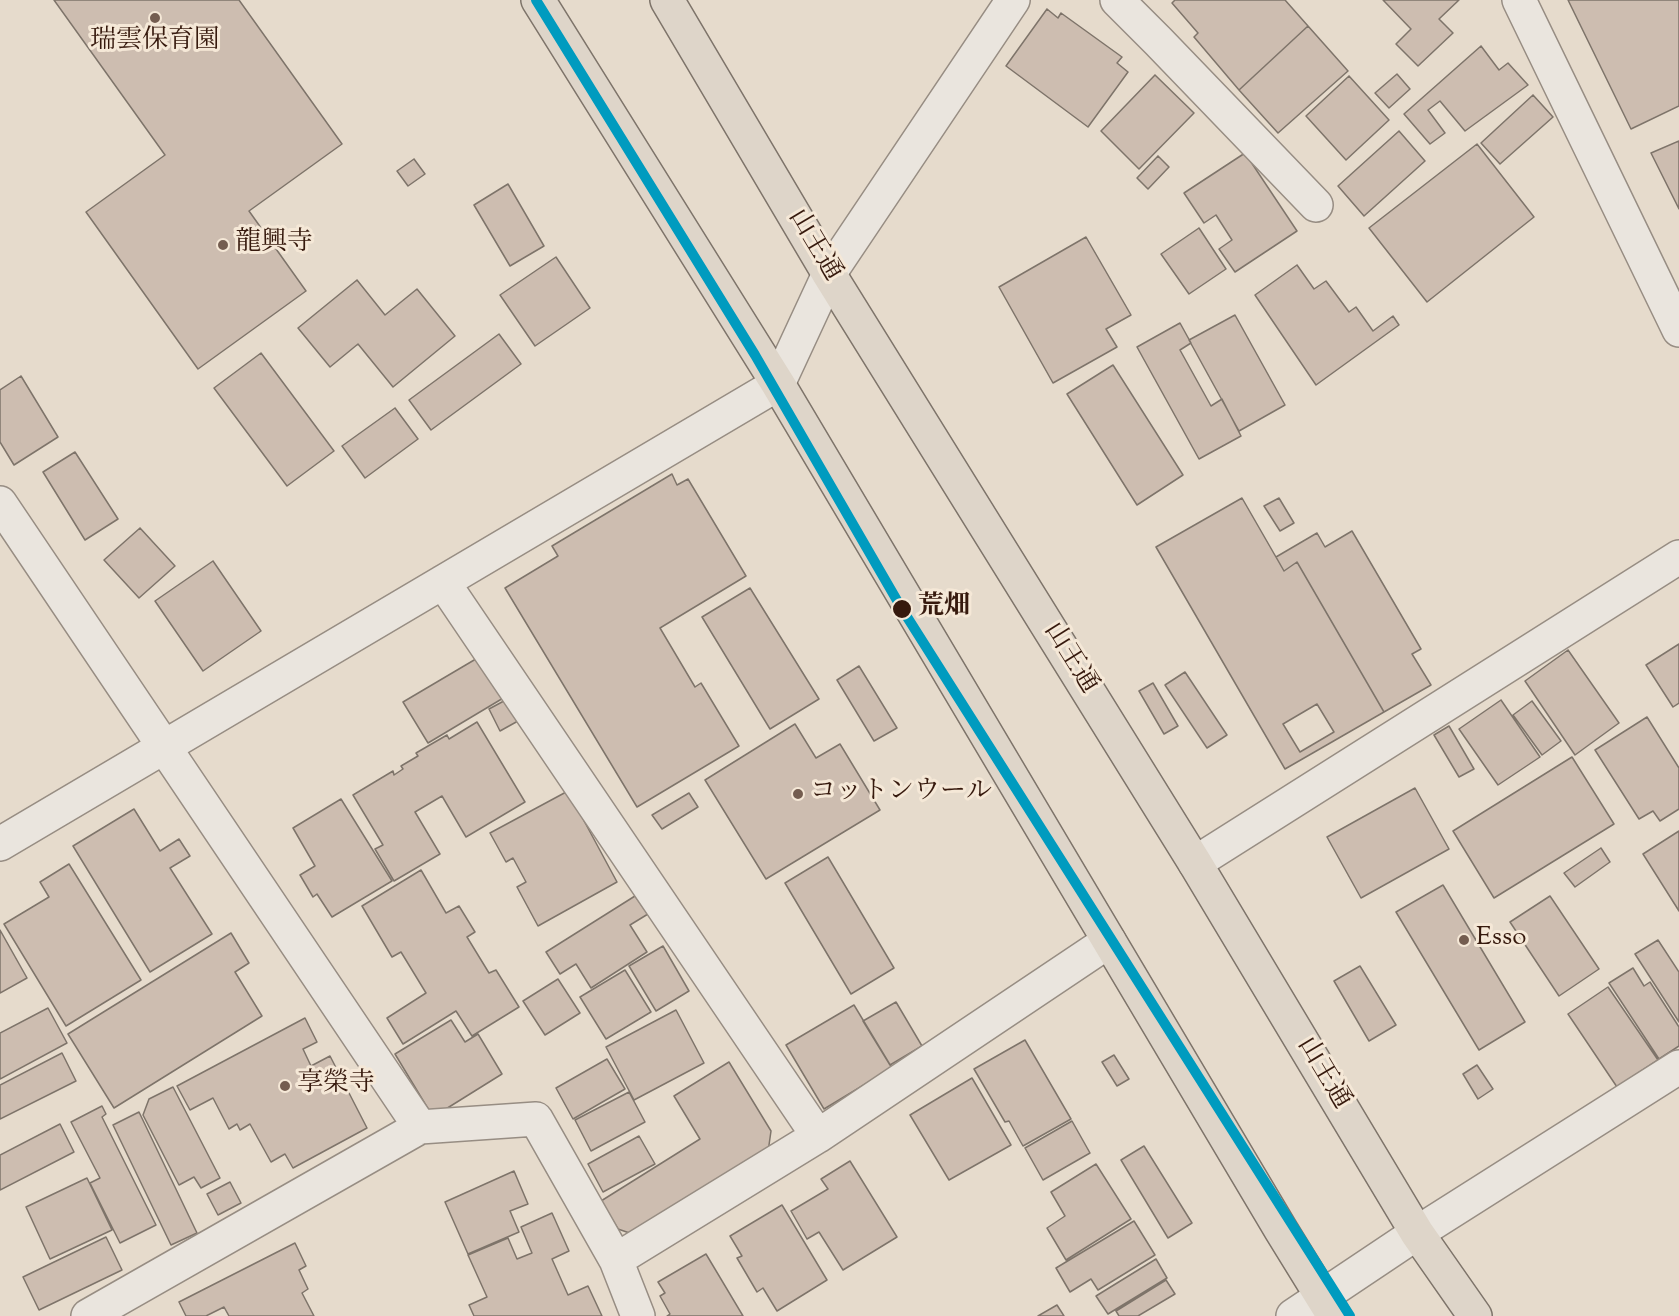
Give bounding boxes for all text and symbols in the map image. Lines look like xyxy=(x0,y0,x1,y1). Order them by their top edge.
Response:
marker: 瑞雲保育園 xyxy=(148,11,162,25)
place label: 瑞雲保育園 xyxy=(90,27,220,59)
street label: 山王通 xyxy=(780,205,846,287)
place label: 龍興寺 xyxy=(235,229,313,261)
marker: 龍興寺 xyxy=(216,238,230,252)
place label: 荒畑 xyxy=(918,593,970,625)
marker: 荒畑 xyxy=(891,598,913,620)
street label: 山王通 xyxy=(1035,618,1103,700)
place label: コットンウール xyxy=(810,778,992,810)
marker: コットンウール xyxy=(791,787,805,801)
place label: Esso xyxy=(1476,924,1526,956)
marker: Esso xyxy=(1457,933,1471,947)
street label: 山王通 xyxy=(1289,1033,1355,1115)
place label: 享榮寺 xyxy=(297,1070,375,1102)
marker: 享榮寺 xyxy=(278,1079,292,1093)

